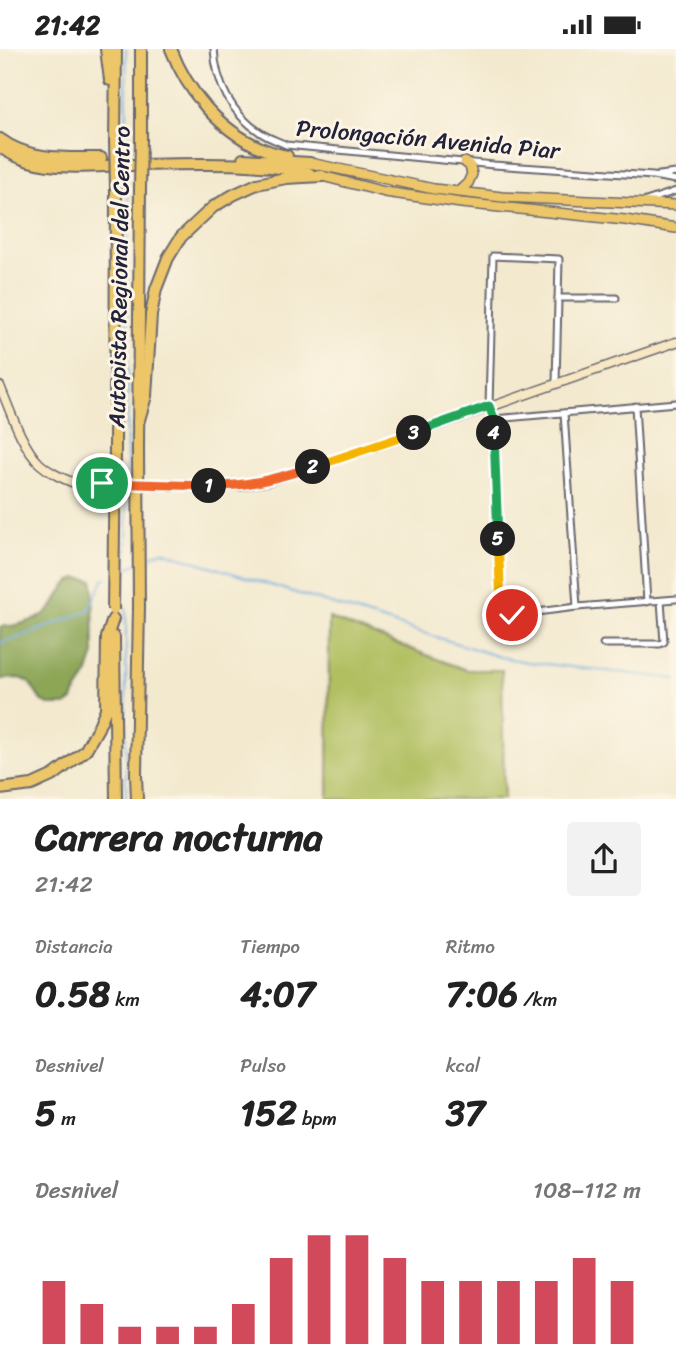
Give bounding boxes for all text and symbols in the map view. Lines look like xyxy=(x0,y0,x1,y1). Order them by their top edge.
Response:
text: 21:42 xyxy=(35,2,100,48)
street label: Prolongación Avenida Piar xyxy=(295,108,563,172)
street label: Autopista Regional del Centro xyxy=(96,125,143,429)
pin: 3 xyxy=(396,415,432,451)
pin: 4 xyxy=(476,415,512,451)
text: 3 xyxy=(408,416,419,449)
text: 4 xyxy=(488,416,499,449)
pin: 2 xyxy=(296,449,330,485)
text: 2 xyxy=(307,450,318,483)
pin xyxy=(72,453,132,513)
icon: arrive xyxy=(83,464,121,502)
pin: 1 xyxy=(192,469,227,503)
text: 1 xyxy=(204,469,213,502)
pin: 5 xyxy=(480,521,516,557)
text: 5 xyxy=(492,522,503,555)
pin xyxy=(482,585,542,645)
icon: check xyxy=(493,596,531,634)
text: Carrera nocturna xyxy=(35,804,323,871)
button: share xyxy=(567,822,641,896)
text: 21:42 xyxy=(35,864,93,905)
text: Distancia xyxy=(35,930,113,963)
text: Tiempo xyxy=(240,930,300,963)
text: Ritmo xyxy=(446,930,495,963)
text: 0.58 xyxy=(35,963,110,1025)
text: 4:07 xyxy=(240,963,315,1025)
text: 7:06 xyxy=(446,963,518,1025)
text: km xyxy=(110,983,140,1016)
text: /km xyxy=(518,983,557,1016)
text: Desnivel xyxy=(35,1049,104,1082)
text: Pulso xyxy=(240,1049,286,1082)
text: kcal xyxy=(446,1049,480,1082)
text: 5 xyxy=(35,1082,56,1144)
text: 152 xyxy=(240,1082,297,1144)
text: 37 xyxy=(446,1082,485,1144)
text: m xyxy=(56,1102,76,1135)
text: bpm xyxy=(297,1102,337,1135)
text: Desnivel xyxy=(35,1170,118,1211)
text: 108–112 m xyxy=(533,1170,641,1211)

